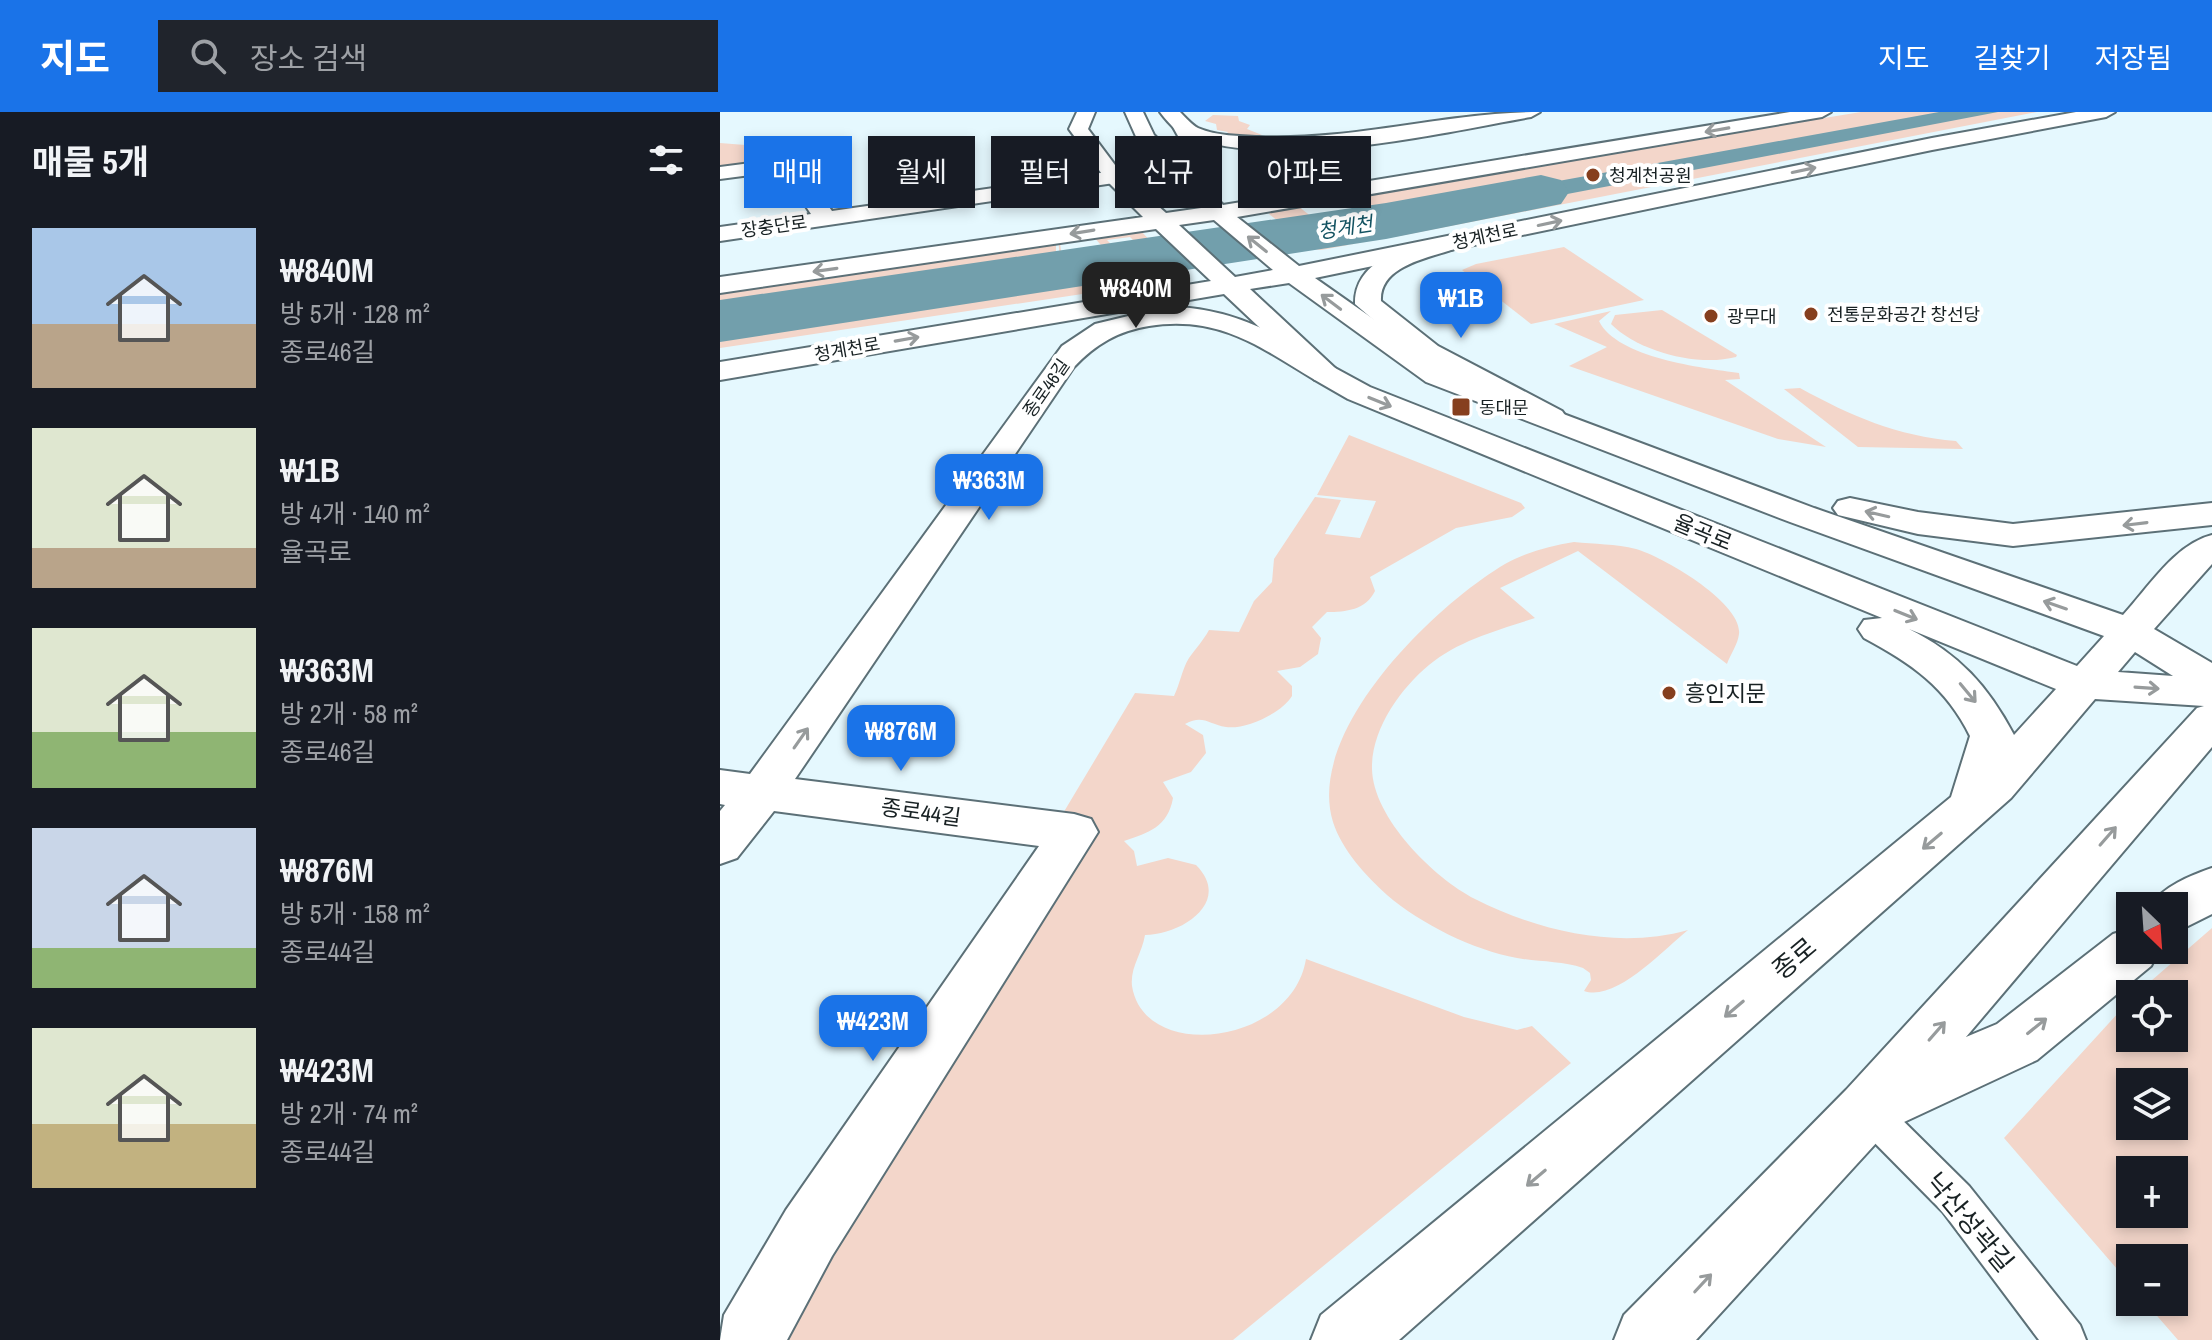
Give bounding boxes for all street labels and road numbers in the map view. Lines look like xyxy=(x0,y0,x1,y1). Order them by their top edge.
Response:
street label: 장충단로 xyxy=(739,209,809,243)
street label: 청계천로 xyxy=(1450,217,1520,255)
street label: 청계천로 xyxy=(812,331,882,367)
street label: 종로46길 xyxy=(1017,354,1075,422)
street label: 율곡로 xyxy=(1669,507,1737,557)
street label: 종로44길 xyxy=(879,792,963,832)
street label: 종로 xyxy=(1764,929,1824,987)
street label: 낙산성곽길 xyxy=(1918,1165,2022,1279)

